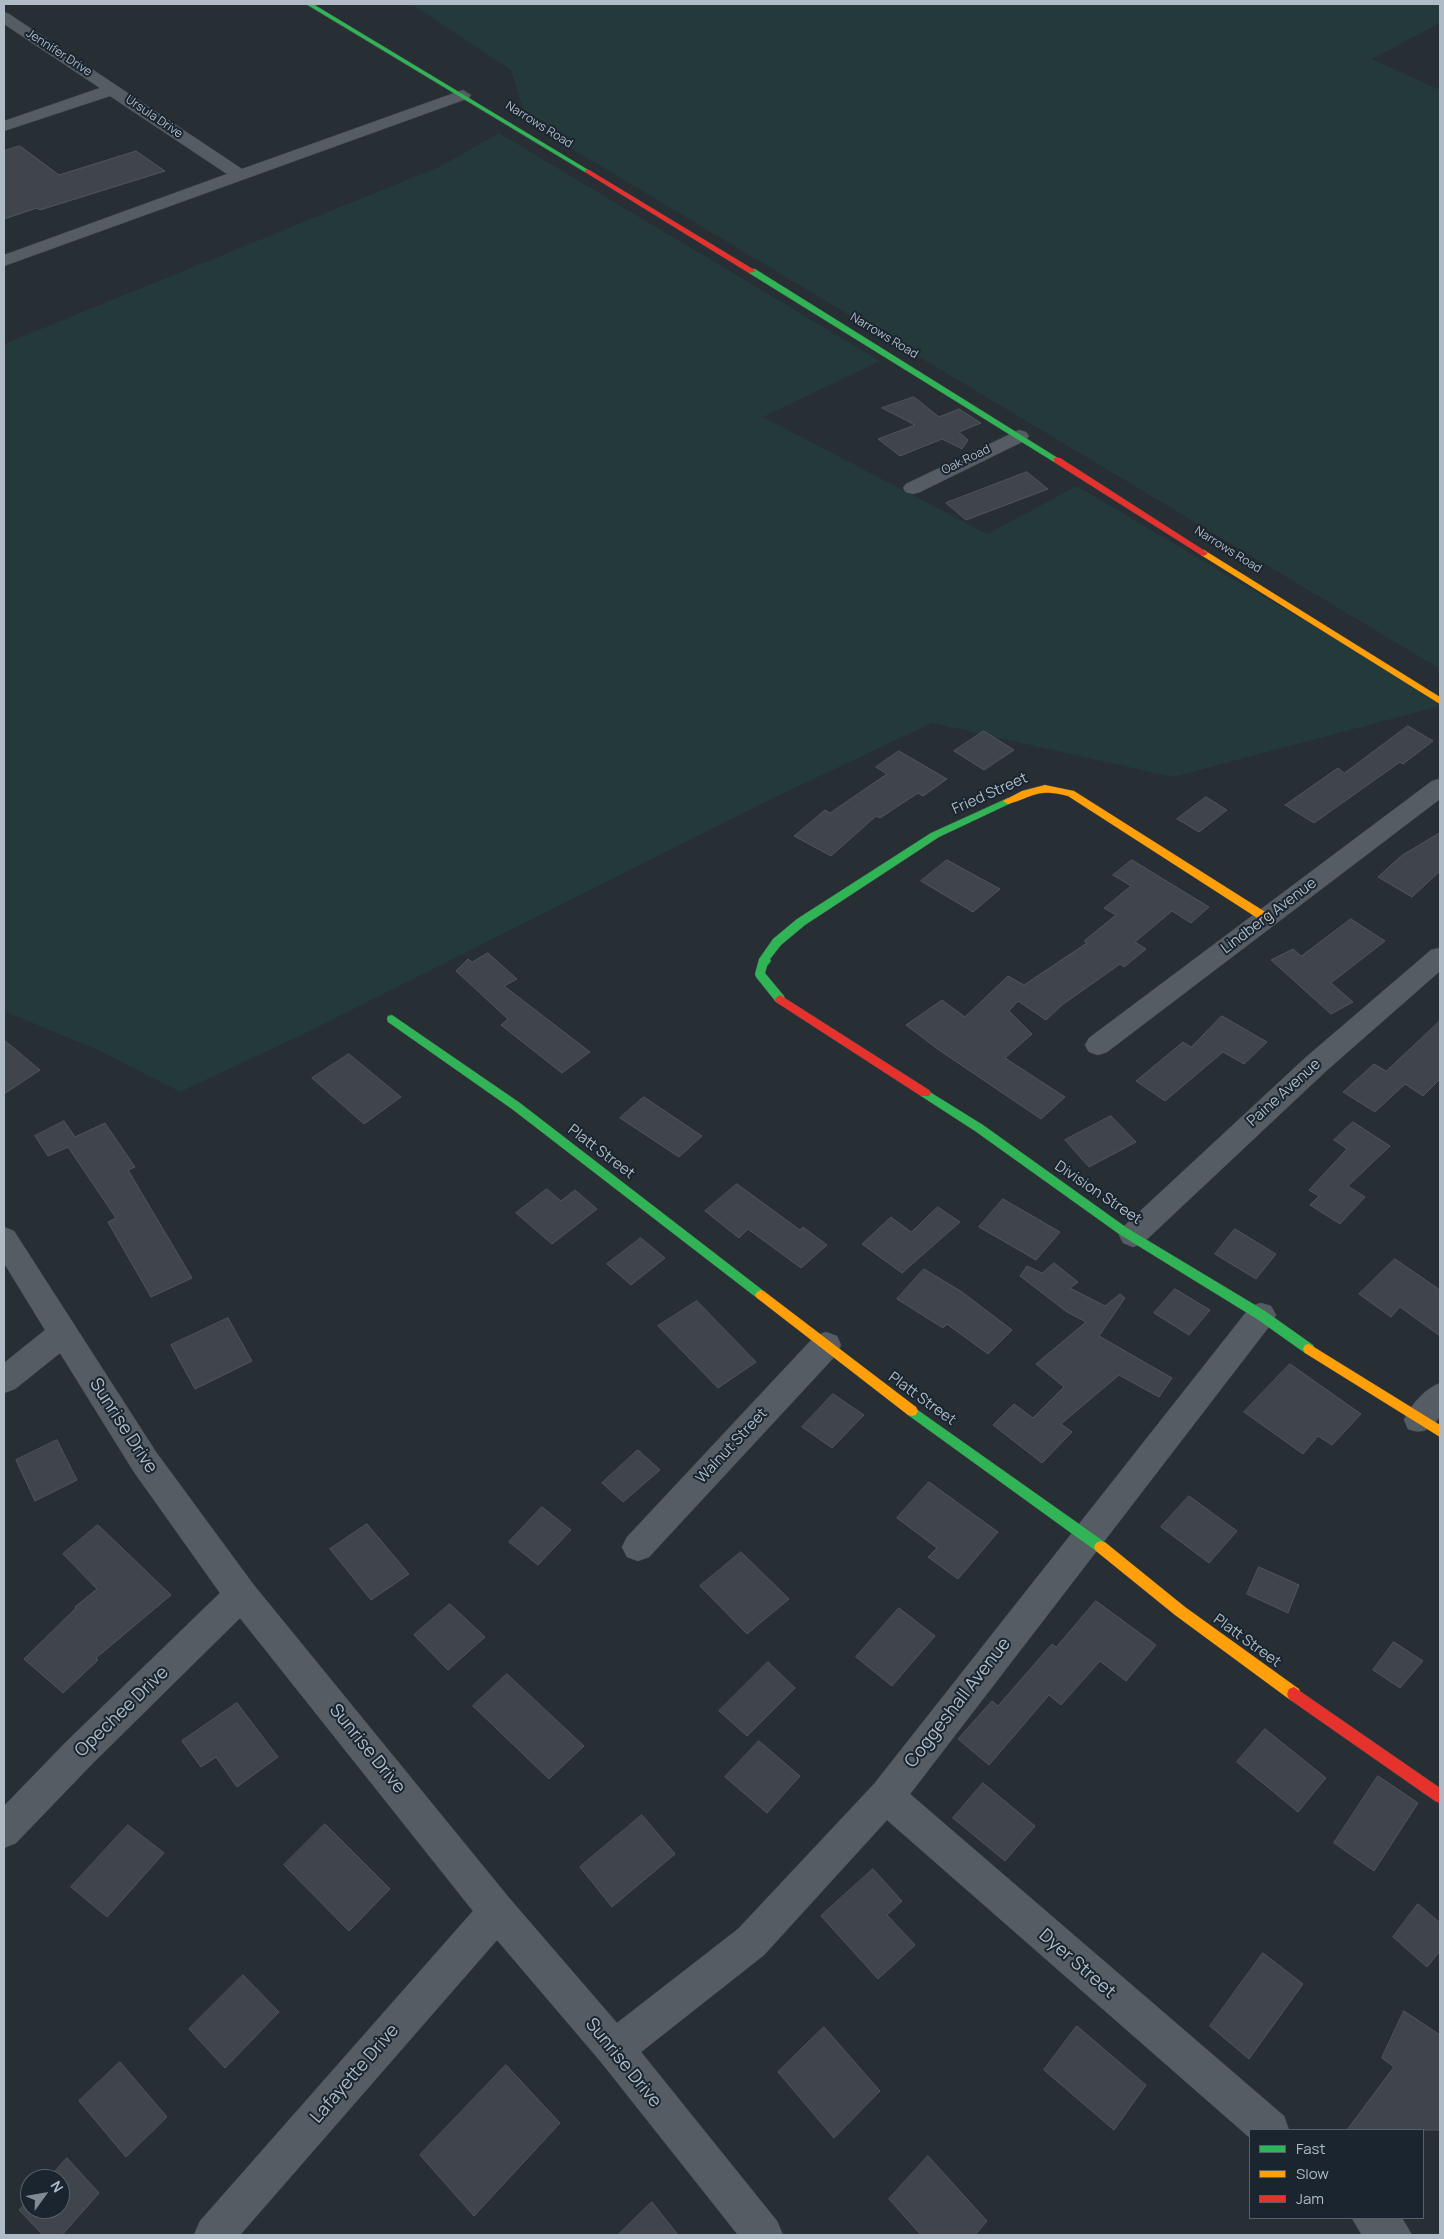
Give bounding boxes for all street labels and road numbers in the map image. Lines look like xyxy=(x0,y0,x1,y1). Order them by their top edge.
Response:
street label: Jennifer Drive xyxy=(24,26,94,80)
street label: Ursula Drive xyxy=(123,93,185,141)
street label: Narrows Road xyxy=(503,99,575,151)
street label: Narrows Road xyxy=(848,310,920,362)
street label: Oak Road xyxy=(939,442,993,478)
street label: Narrows Road xyxy=(1192,524,1264,576)
street label: Fried Street xyxy=(949,769,1031,819)
street label: Lindberg Avenue xyxy=(1218,874,1320,958)
street label: Paine Avenue xyxy=(1244,1055,1324,1131)
street label: Platt Street xyxy=(564,1121,638,1183)
street label: Division Street xyxy=(1051,1157,1145,1229)
street label: Platt Street xyxy=(885,1368,959,1430)
street label: Sunrise Drive xyxy=(84,1374,162,1478)
street label: Walnut Street xyxy=(693,1405,771,1487)
street label: Platt Street xyxy=(1210,1610,1284,1672)
street label: Coggeshall Avenue xyxy=(901,1634,1015,1772)
street label: Opechee Drive xyxy=(71,1662,173,1762)
street label: Sunrise Drive xyxy=(324,1700,410,1798)
street label: Dyer Street xyxy=(1034,1925,1120,2003)
street label: Sunrise Drive xyxy=(580,2014,666,2112)
street label: Lafayette Drive xyxy=(306,2020,404,2128)

